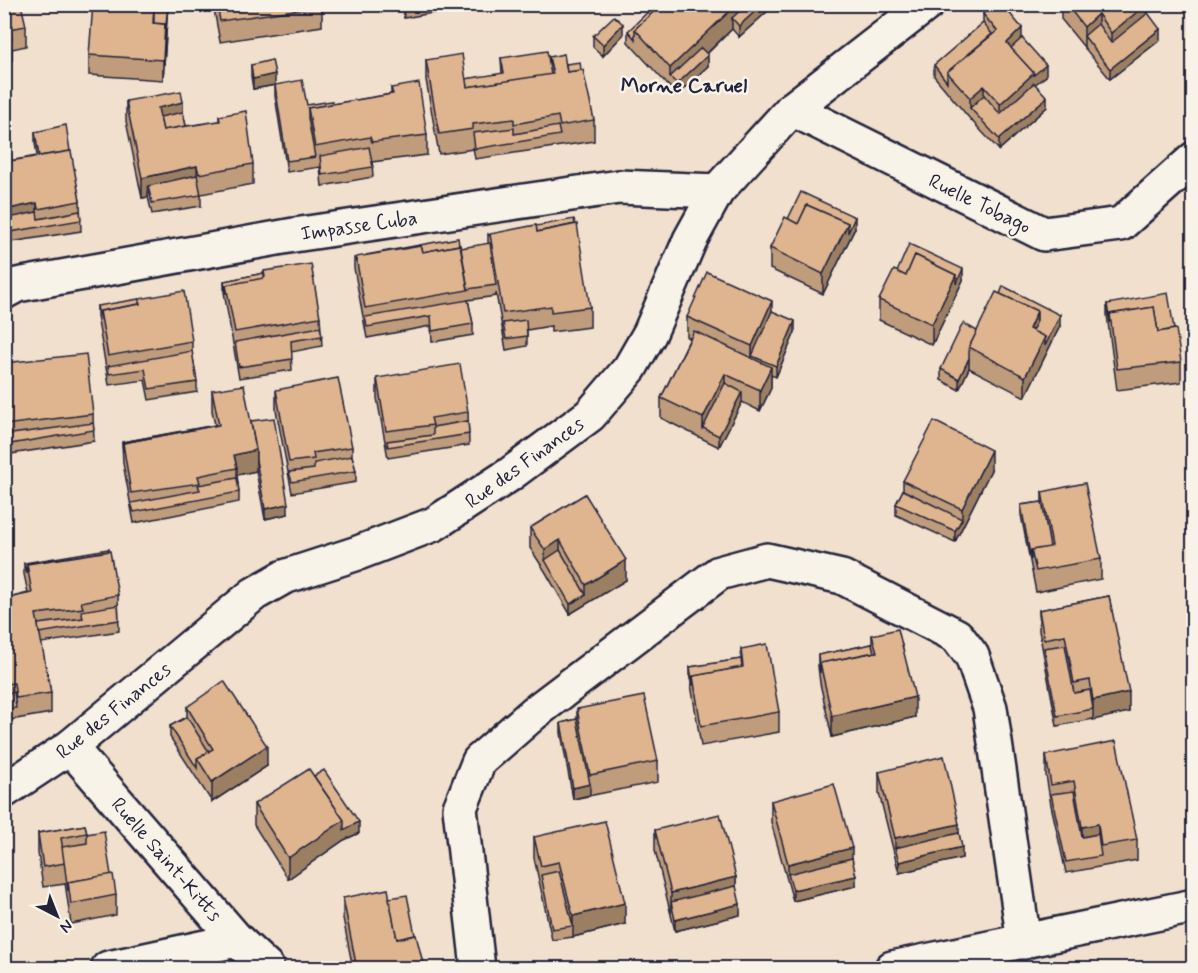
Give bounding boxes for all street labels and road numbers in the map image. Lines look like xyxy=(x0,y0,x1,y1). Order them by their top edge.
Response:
street label: Ruelle Tobago xyxy=(923,168,1035,242)
street label: Impasse Cuba xyxy=(299,205,419,248)
street label: Rue des Finances xyxy=(460,411,590,515)
street label: Rue des Finances xyxy=(51,656,177,766)
street label: Ruelle Saint-Kitts xyxy=(104,792,227,928)

